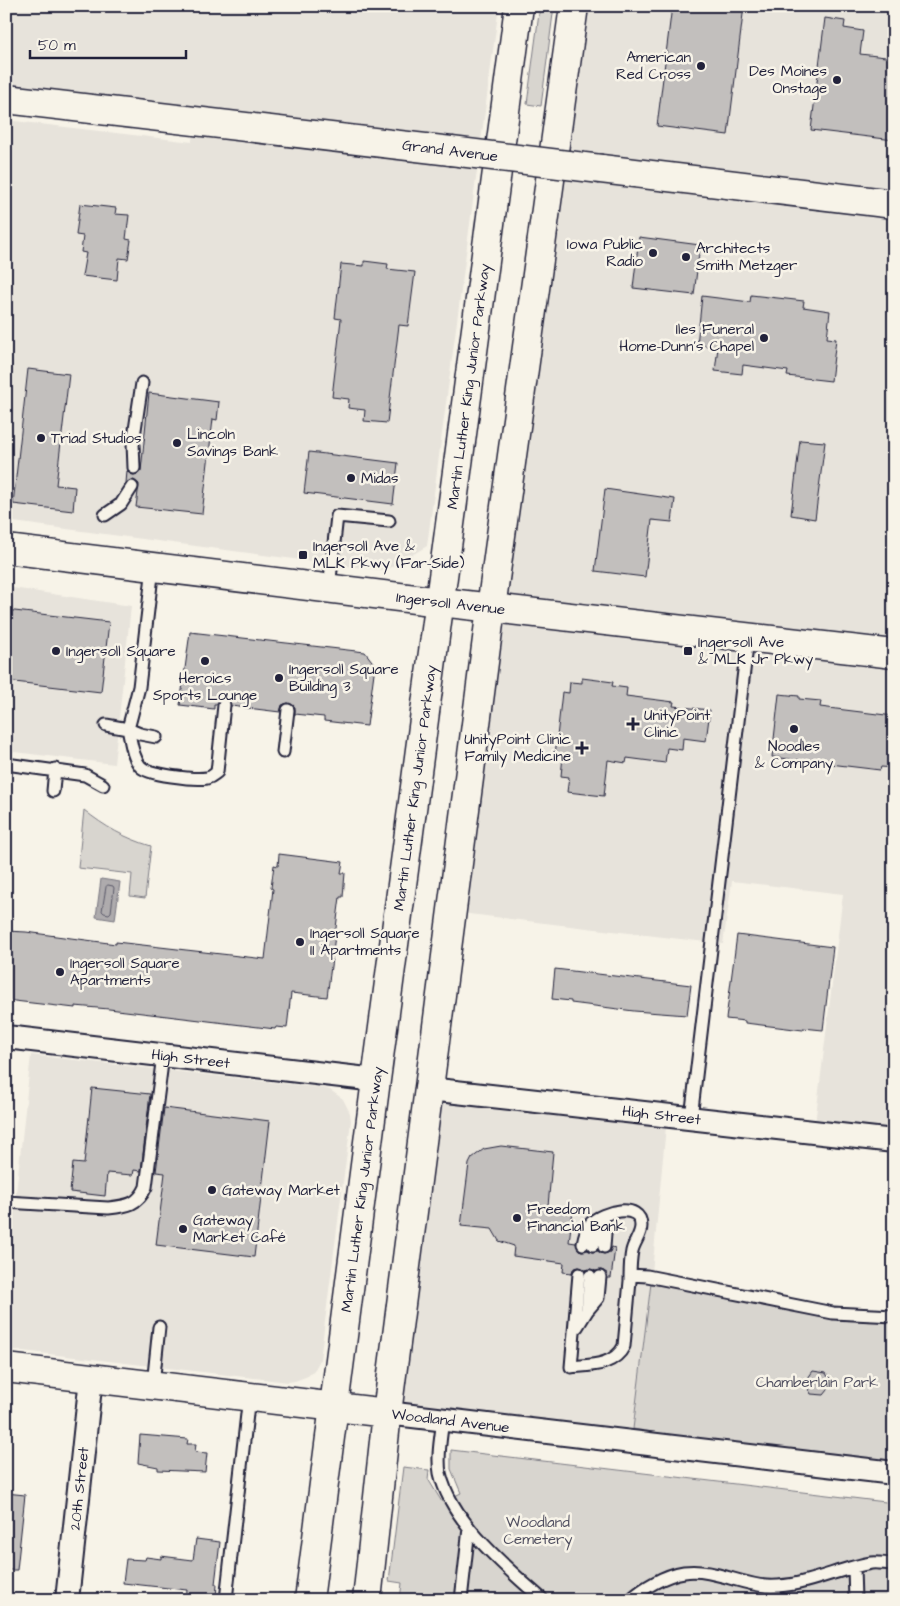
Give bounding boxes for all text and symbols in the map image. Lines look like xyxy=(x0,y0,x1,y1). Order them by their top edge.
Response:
scale bar xyxy=(30,28,186,60)
text: 50 m xyxy=(38,35,76,56)
place label: American Red Cross xyxy=(616,47,691,85)
marker: American Red Cross xyxy=(695,60,707,72)
place label: Des Moines Onstage xyxy=(749,61,827,100)
marker: Des Moines Onstage xyxy=(831,74,843,86)
street label: Grand Avenue xyxy=(401,135,499,167)
place label: Iowa Public Radio xyxy=(567,234,644,272)
place label: Architects Smith Metzger xyxy=(696,238,797,277)
marker: Iowa Public Radio xyxy=(647,247,659,259)
marker: Architects Smith Metzger xyxy=(680,251,692,263)
street label: Martin Luther King Junior Parkway xyxy=(442,262,496,511)
place label: Iles Funeral Home-Dunn's Chapel xyxy=(619,319,754,357)
marker: Iles Funeral Home-Dunn's Chapel xyxy=(758,332,770,344)
place label: Lincoln Savings Bank xyxy=(187,424,278,463)
place label: Triad Studios xyxy=(51,428,142,449)
marker: Triad Studios xyxy=(35,432,47,444)
marker: Lincoln Savings Bank xyxy=(171,437,183,449)
place label: Midas xyxy=(361,468,399,489)
marker: Midas xyxy=(345,472,357,484)
place label: Ingersoll Ave & MLK Pkwy (Far-Side) xyxy=(313,536,464,575)
marker: Ingersoll Ave & MLK Pkwy (Far-Side) xyxy=(297,549,309,561)
street label: Ingersoll Avenue xyxy=(395,586,506,620)
place label: Ingersoll Ave & MLK Jr Pkwy xyxy=(698,632,813,671)
place label: Ingersoll Square xyxy=(66,641,176,663)
marker: Ingersoll Square xyxy=(50,645,62,657)
marker: Ingersoll Ave & MLK Jr Pkwy xyxy=(682,645,694,657)
marker: Heroics Sports Lounge xyxy=(199,655,211,667)
place label: Ingersoll Square Building 3 xyxy=(289,659,399,698)
street label: Martin Luther King Junior Parkway xyxy=(388,664,443,912)
place label: Heroics Sports Lounge xyxy=(153,668,257,707)
marker: Ingersoll Square Building 3 xyxy=(273,672,285,684)
place label: UnityPoint Clinic xyxy=(644,705,710,743)
marker: UnityPoint Clinic xyxy=(626,717,640,731)
marker: Noodles & Company xyxy=(788,723,800,735)
place label: UnityPoint Clinic Family Medicine xyxy=(464,729,571,768)
place label: Noodles & Company xyxy=(755,736,833,775)
marker: UnityPoint Clinic Family Medicine xyxy=(575,741,589,755)
place label: Ingersoll Square II Apartments xyxy=(310,923,420,961)
marker: Ingersoll Square II Apartments xyxy=(294,936,306,948)
place label: Ingersoll Square Apartments xyxy=(70,953,180,991)
marker: Ingersoll Square Apartments xyxy=(54,966,66,978)
street label: High Street xyxy=(150,1043,231,1073)
street label: Martin Luther King Junior Parkway xyxy=(336,1065,389,1314)
street label: High Street xyxy=(621,1100,702,1130)
place label: Gateway Market xyxy=(222,1180,340,1202)
marker: Gateway Market xyxy=(206,1184,218,1196)
place label: Freedom Financial Bank xyxy=(527,1199,625,1237)
place label: Gateway Market Café xyxy=(193,1210,286,1248)
marker: Freedom Financial Bank xyxy=(511,1212,523,1224)
marker: Gateway Market Café xyxy=(177,1223,189,1235)
park label: Chamberlain Park xyxy=(756,1372,878,1393)
street label: Woodland Avenue xyxy=(390,1403,511,1438)
street label: 20th Street xyxy=(64,1446,94,1531)
park label: Woodland Cemetery xyxy=(503,1512,573,1551)

